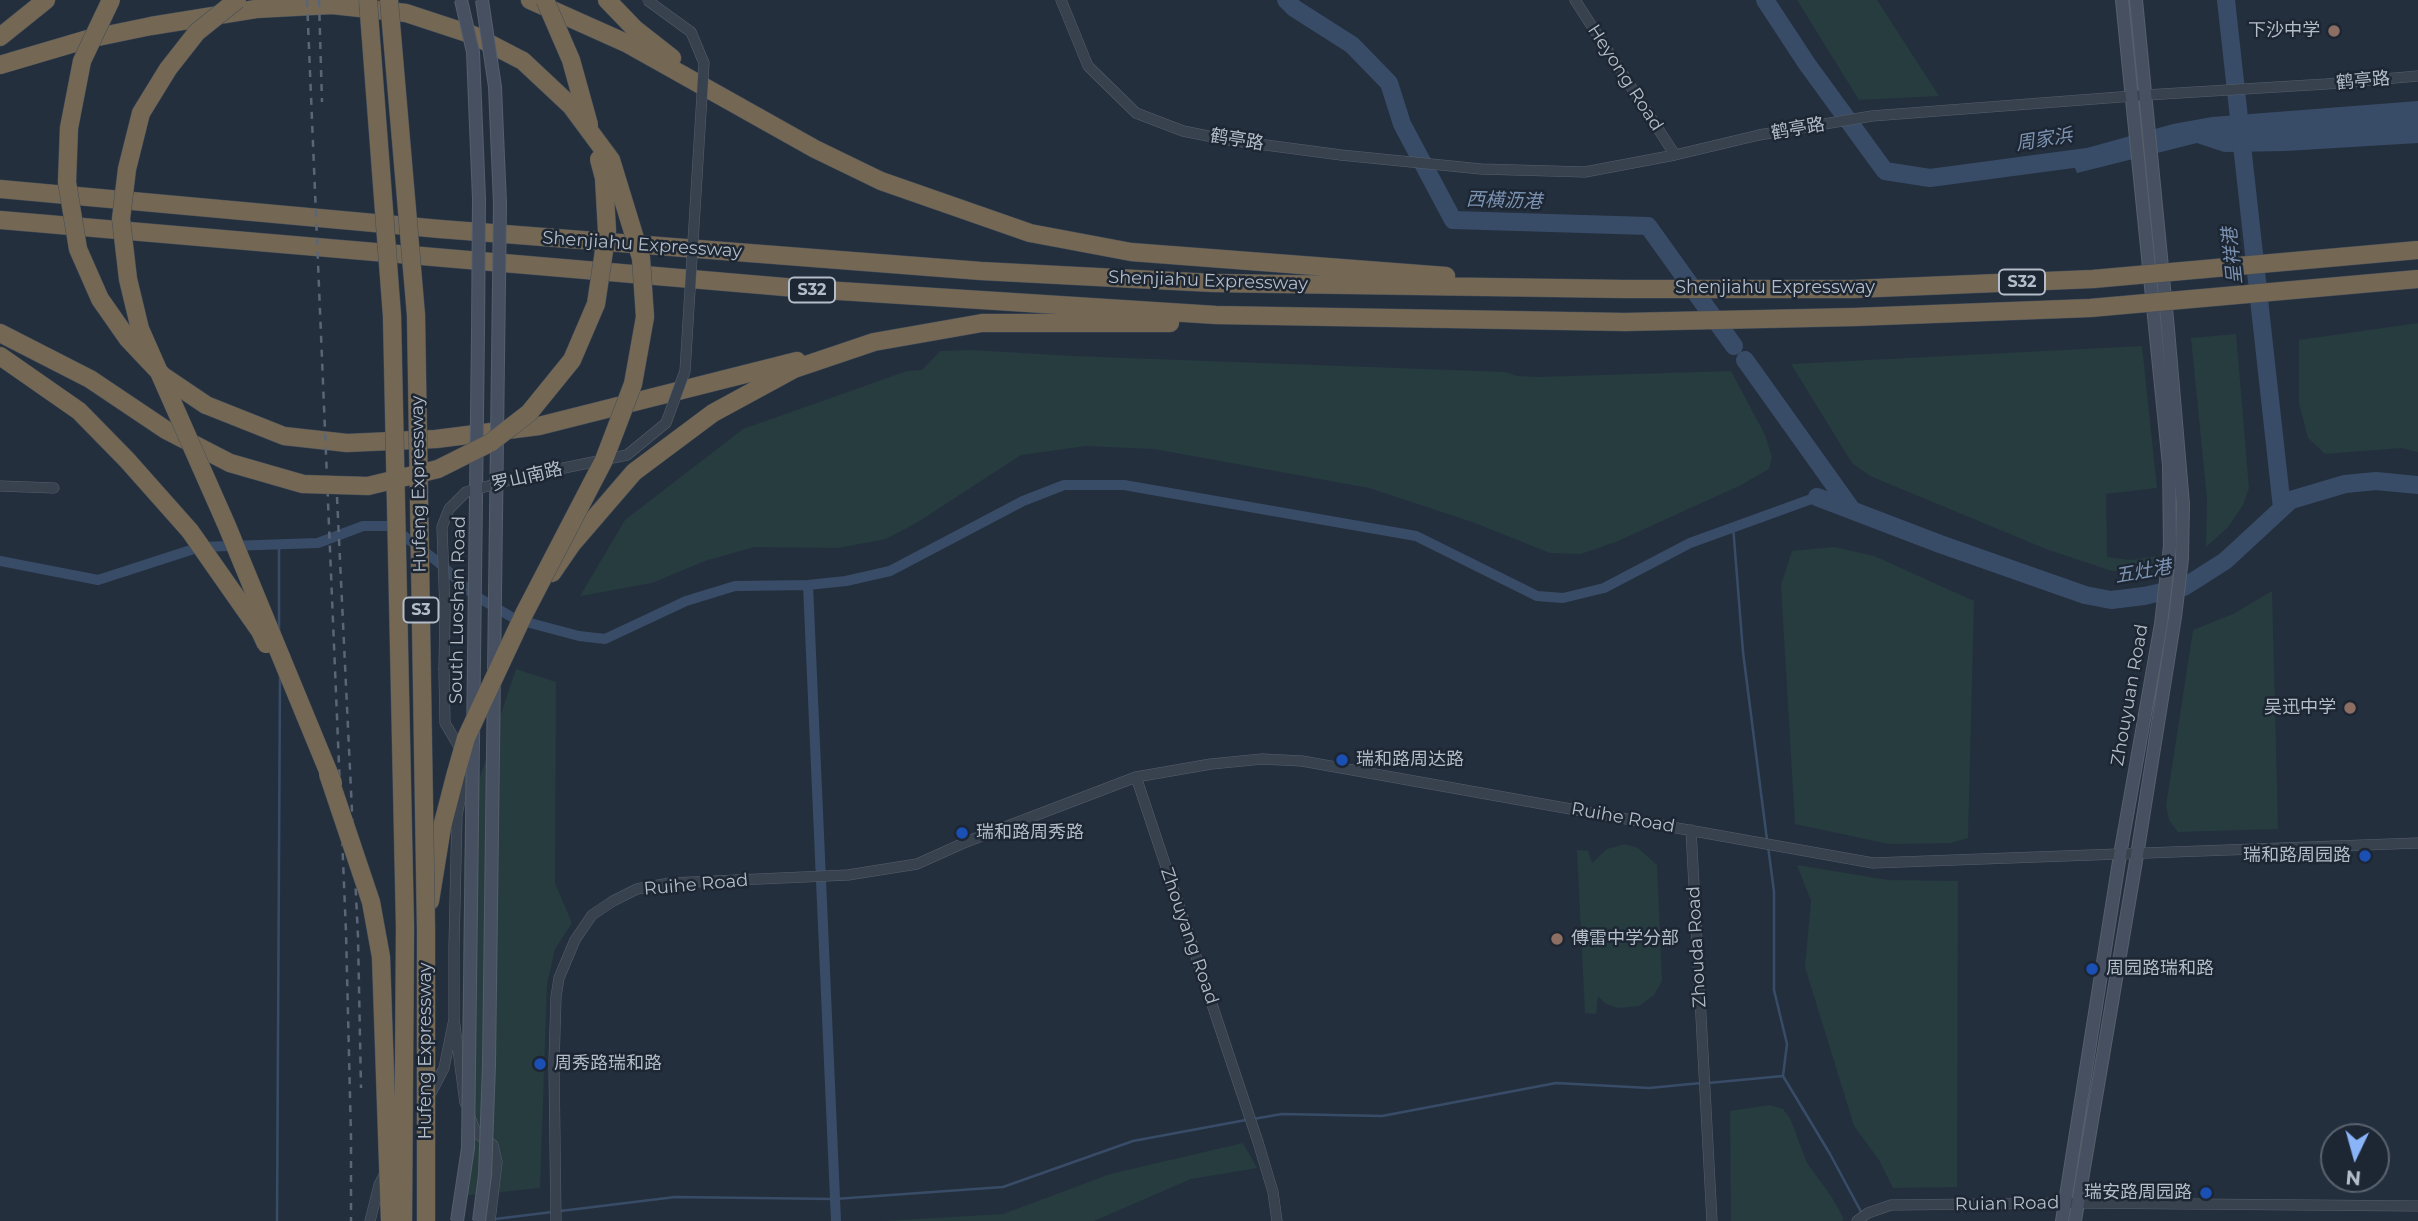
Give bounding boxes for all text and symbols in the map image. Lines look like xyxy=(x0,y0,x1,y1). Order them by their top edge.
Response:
place label: 下沙中学 xyxy=(2248,20,2320,42)
street label: Heyong Road xyxy=(1583,21,1667,135)
marker: 下沙中学 xyxy=(2326,23,2342,39)
street label: 鹤亭路 xyxy=(2335,68,2391,94)
street label: 鹤亭路 xyxy=(1770,114,1826,144)
water label: 周家浜 xyxy=(2014,124,2074,156)
street label: 鹤亭路 xyxy=(1209,125,1265,155)
water label: 西横沥港 xyxy=(1466,188,1542,214)
water label: 呈祥港 xyxy=(2219,226,2247,286)
street label: Shenjiahu Expressway xyxy=(541,227,743,263)
street label: Shenjiahu Expressway xyxy=(1108,267,1308,295)
road number: S32 xyxy=(1999,270,2045,294)
street label: Shenjiahu Expressway xyxy=(1675,277,1875,299)
road number: S32 xyxy=(789,278,835,302)
street label: Hufeng Expressway xyxy=(407,395,431,573)
street label: 罗山南路 xyxy=(489,458,565,496)
street label: South Luoshan Road xyxy=(446,516,470,704)
water label: 五灶港 xyxy=(2113,556,2173,588)
road number: S3 xyxy=(404,597,438,622)
street label: Zhouyuan Road xyxy=(2107,622,2153,768)
place label: 吴迅中学 xyxy=(2264,697,2336,719)
marker: 吴迅中学 xyxy=(2342,700,2358,716)
place label: 瑞和路周达路 xyxy=(1356,749,1464,771)
marker: 瑞和路周达路 xyxy=(1334,752,1350,768)
street label: Ruihe Road xyxy=(1570,798,1676,838)
place label: 瑞和路周秀路 xyxy=(976,822,1084,844)
marker: 瑞和路周秀路 xyxy=(954,825,970,841)
place label: 瑞和路周园路 xyxy=(2243,845,2351,867)
marker: 瑞和路周园路 xyxy=(2357,848,2373,864)
street label: Zhouyang Road xyxy=(1155,865,1223,1007)
street label: Ruihe Road xyxy=(643,870,749,900)
street label: Zhouda Road xyxy=(1683,886,1711,1008)
place label: 傅雷中学分部 xyxy=(1571,928,1679,950)
marker: 傅雷中学分部 xyxy=(1549,931,1565,947)
place label: 周园路瑞和路 xyxy=(2106,958,2214,980)
marker: 周园路瑞和路 xyxy=(2084,961,2100,977)
street label: Hufeng Expressway xyxy=(415,962,437,1140)
place label: 周秀路瑞和路 xyxy=(554,1053,662,1075)
marker: 周秀路瑞和路 xyxy=(532,1056,548,1072)
north arrow xyxy=(2320,1123,2390,1193)
text: N xyxy=(2345,1165,2362,1190)
place label: 瑞安路周园路 xyxy=(2084,1182,2192,1204)
marker: 瑞安路周园路 xyxy=(2198,1185,2214,1201)
street label: Ruian Road xyxy=(1955,1192,2059,1216)

